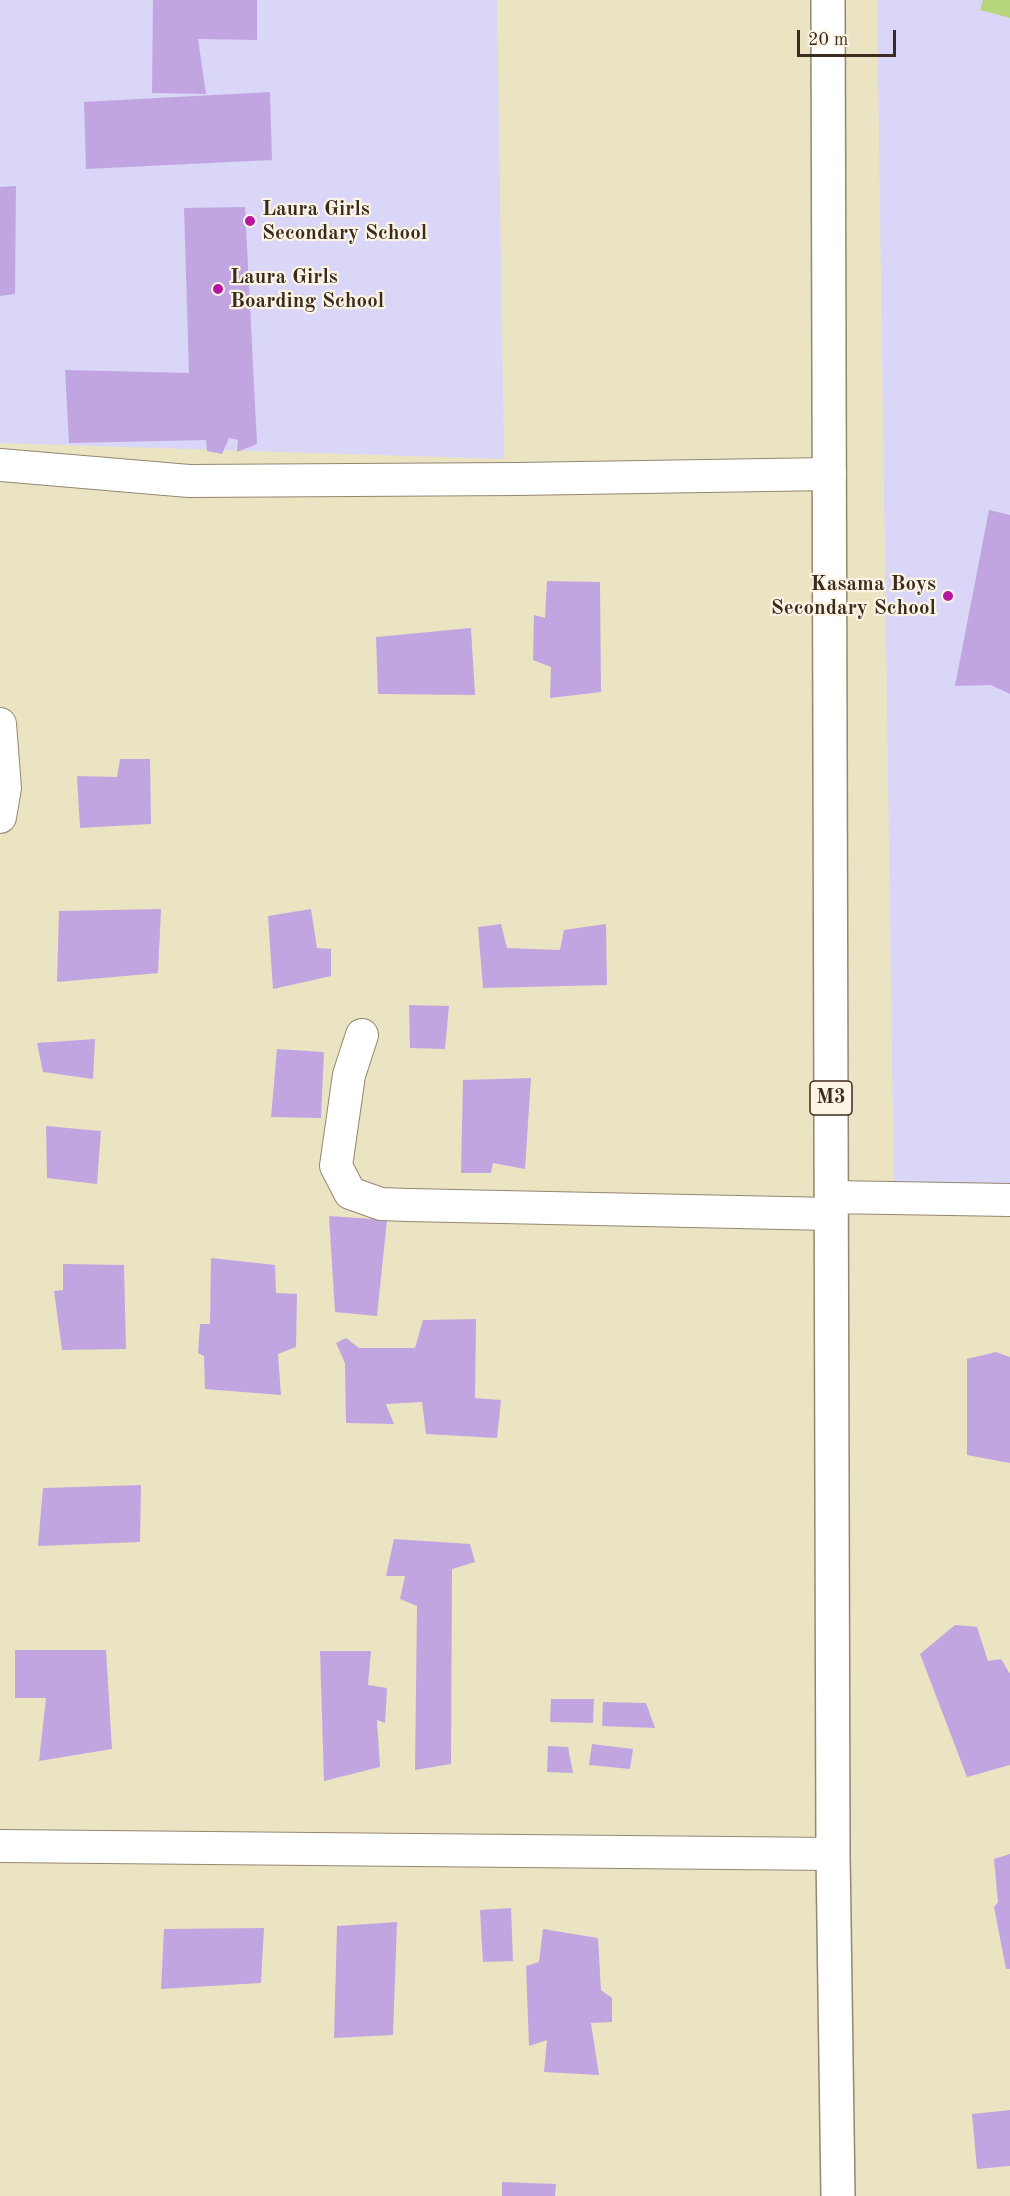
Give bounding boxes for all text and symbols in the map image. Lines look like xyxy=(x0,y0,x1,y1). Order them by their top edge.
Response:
scale bar xyxy=(800,18,899,56)
text: 20 m xyxy=(808,31,848,49)
place label: Laura Girls Secondary School xyxy=(262,196,427,246)
marker: Laura Girls Secondary School xyxy=(243,214,257,228)
place label: Laura Girls Boarding School xyxy=(230,264,384,314)
marker: Laura Girls Boarding School xyxy=(211,282,225,296)
place label: Kasama Boys Secondary School xyxy=(771,571,936,621)
marker: Kasama Boys Secondary School xyxy=(941,589,955,603)
road number: M3 xyxy=(810,1081,852,1115)

